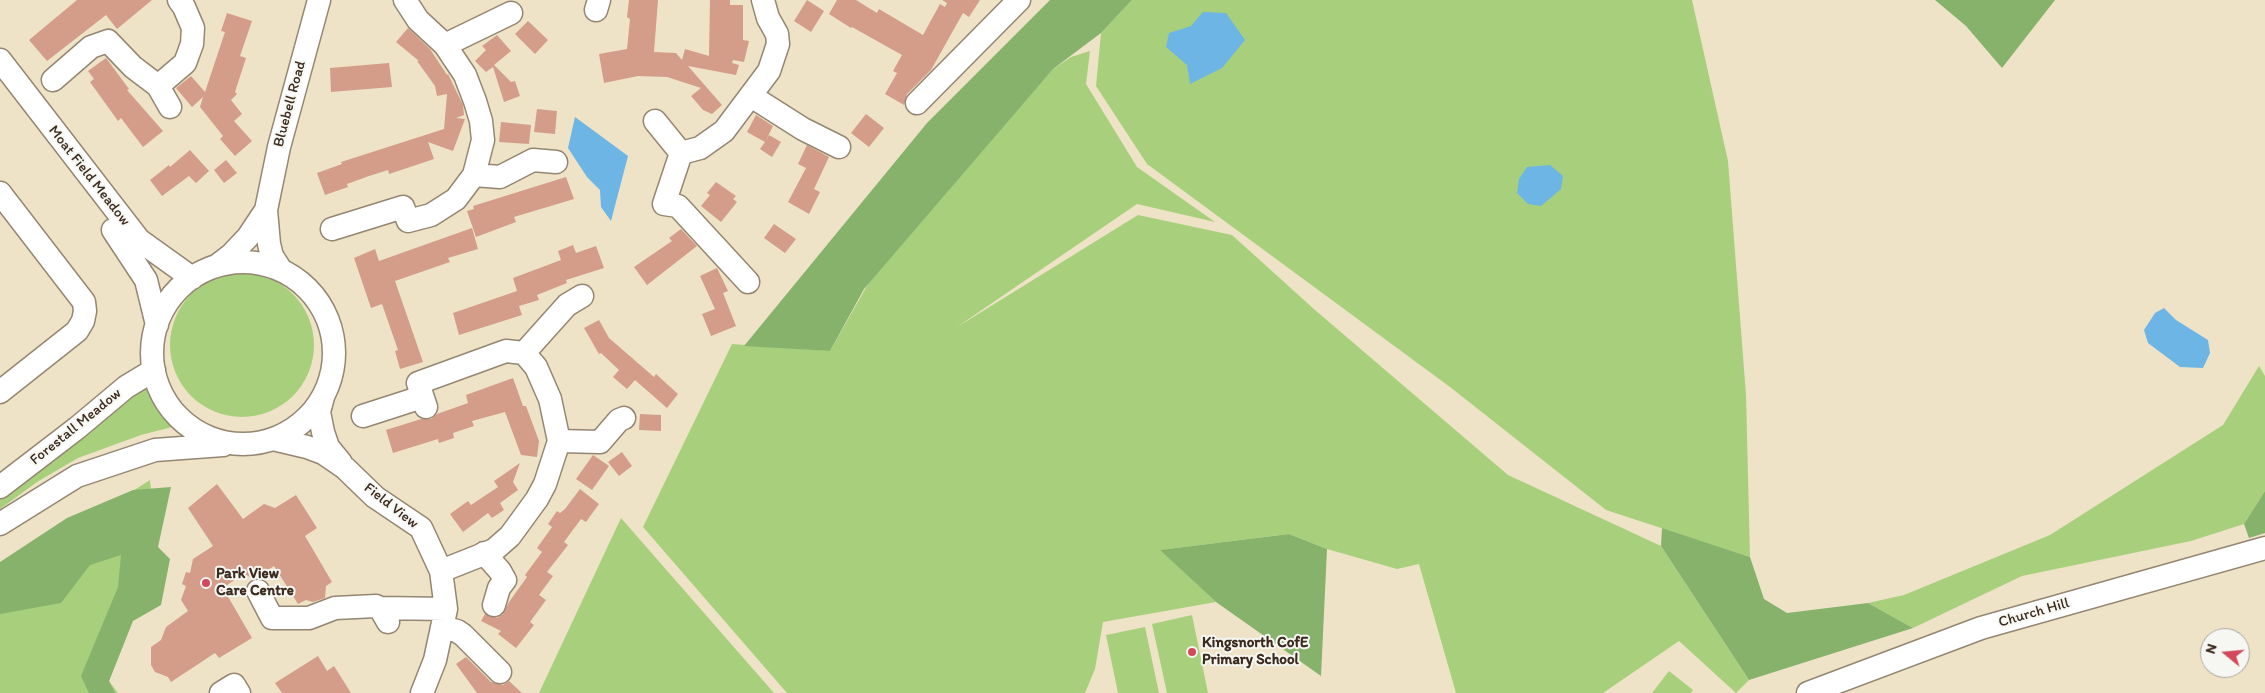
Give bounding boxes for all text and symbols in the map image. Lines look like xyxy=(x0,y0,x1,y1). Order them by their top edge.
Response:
street label: Bluebell Road xyxy=(270,59,310,149)
street label: Moat Field Meadow xyxy=(44,122,134,230)
street label: Forestall Meadow xyxy=(27,385,125,469)
street label: Field View xyxy=(360,479,422,533)
place label: Park View Care Centre xyxy=(216,565,294,600)
marker: Park View Care Centre xyxy=(200,577,212,589)
street label: Church Hill xyxy=(1997,594,2071,632)
north arrow xyxy=(2200,628,2250,678)
place label: Kingsnorth CofE Primary School xyxy=(1202,634,1308,669)
text: N xyxy=(2202,642,2221,656)
marker: Kingsnorth CofE Primary School xyxy=(1186,646,1198,658)

